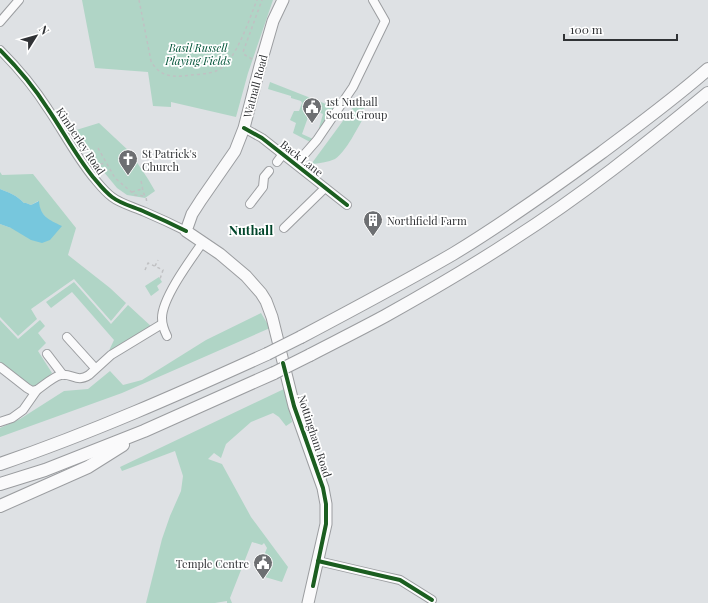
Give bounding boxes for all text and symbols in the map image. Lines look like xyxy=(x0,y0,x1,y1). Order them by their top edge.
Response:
north arrow xyxy=(16,16,56,56)
scale bar xyxy=(564,16,677,42)
text: 100 m xyxy=(570,21,603,37)
text: N xyxy=(36,22,53,37)
park label: Basil Russell Playing Fields xyxy=(164,40,232,68)
street label: Watnall Road xyxy=(239,52,271,120)
place label: 1st Nuthall Scout Group xyxy=(326,94,387,122)
public building icon: 1st Nuthall Scout Group xyxy=(301,96,323,124)
street label: Kimberley Road xyxy=(53,104,109,178)
street label: Back Lane xyxy=(278,137,327,180)
place label: St Patrick's Church xyxy=(142,146,197,174)
church icon: St Patrick's Church xyxy=(117,148,139,176)
building icon: Northfield Farm xyxy=(362,209,384,237)
place label: Northfield Farm xyxy=(387,213,467,228)
district label: Nuthall xyxy=(229,221,273,238)
street label: Nottingham Road xyxy=(295,393,336,480)
public building icon: Temple Centre xyxy=(252,552,274,580)
place label: Temple Centre xyxy=(176,556,249,571)

